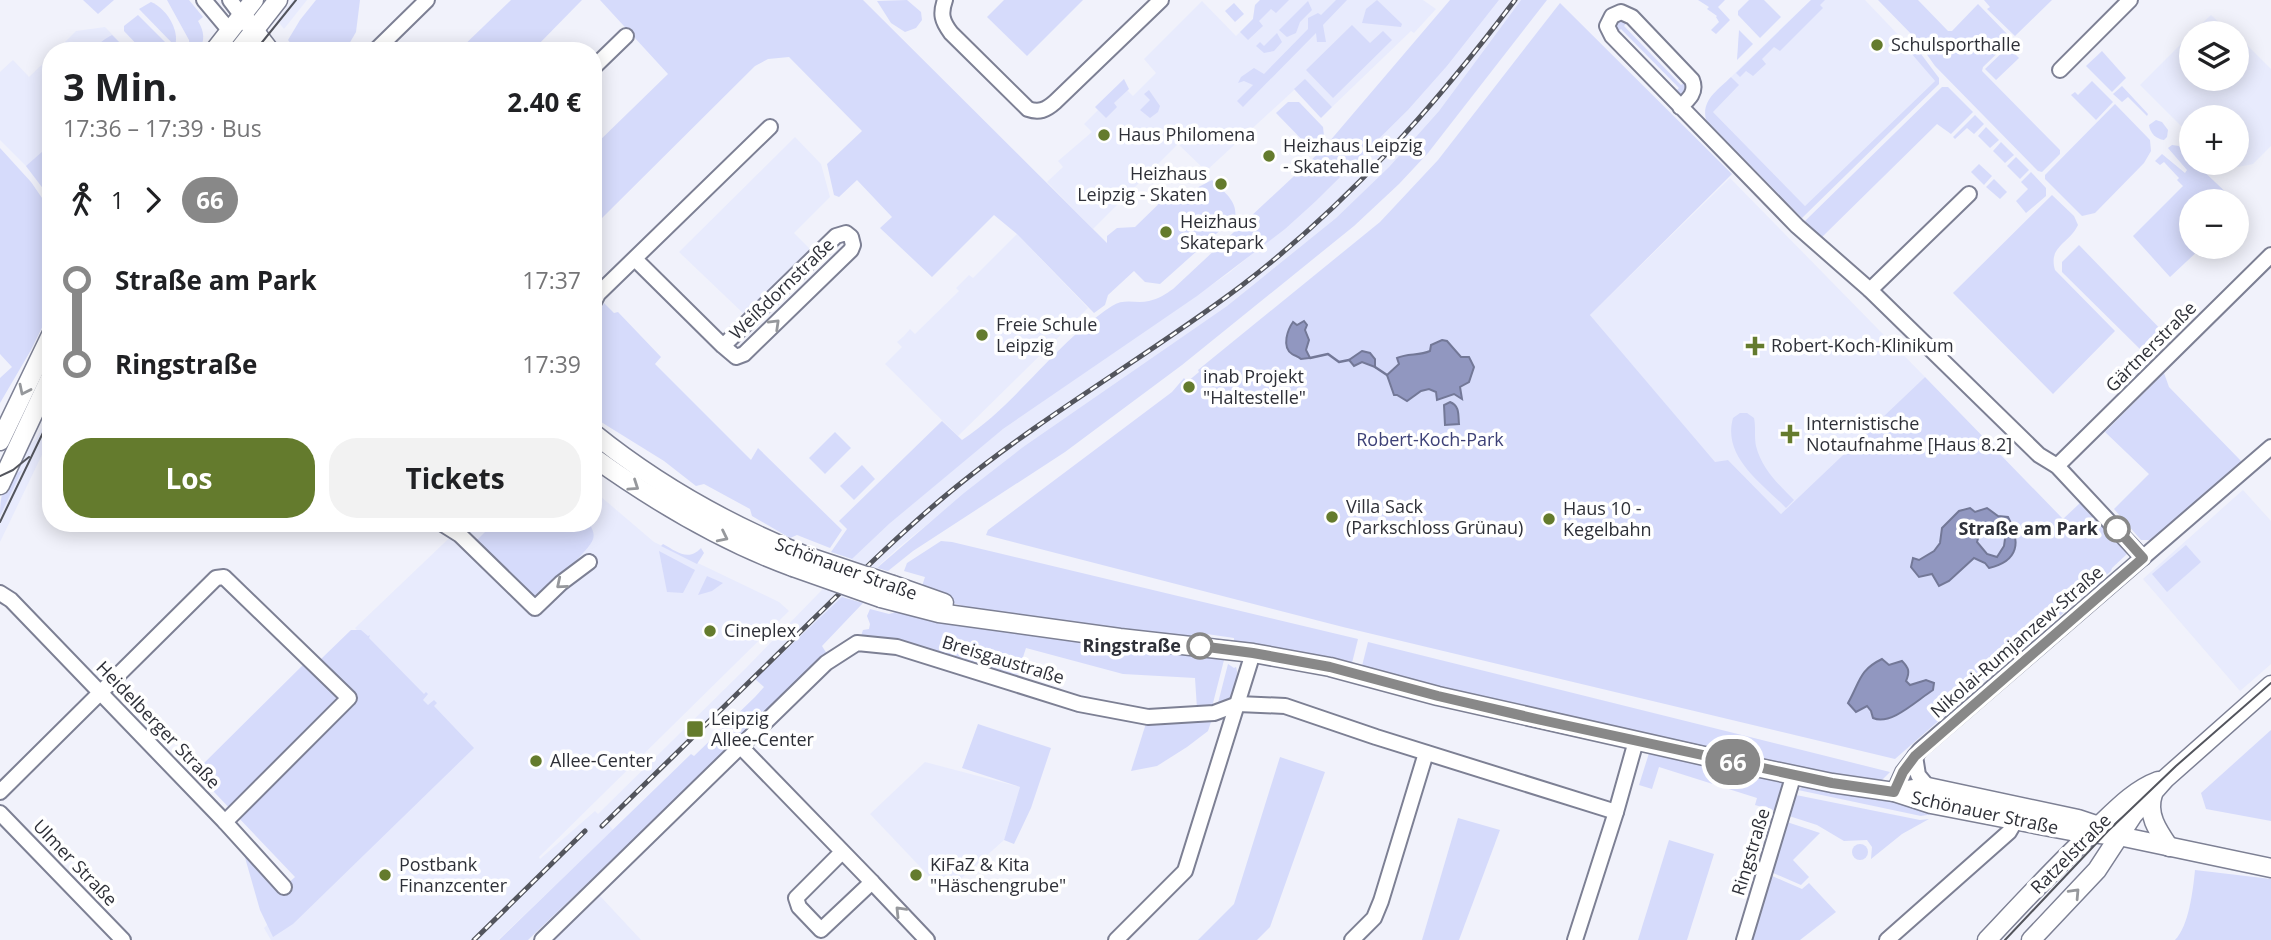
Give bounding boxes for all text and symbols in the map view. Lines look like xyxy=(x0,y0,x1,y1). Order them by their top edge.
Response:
map controls xyxy=(2179,21,2249,259)
button: layers xyxy=(2179,21,2249,91)
place label: Schulsporthalle xyxy=(1891,32,2021,56)
marker: Schulsporthalle xyxy=(1869,37,1885,53)
text: 3 Min. xyxy=(63,60,178,112)
text: 2.40 € xyxy=(507,84,581,120)
button: + xyxy=(2179,105,2249,175)
text: 17:36 – 17:39 · Bus xyxy=(63,112,262,144)
place label: Haus Philomena xyxy=(1118,122,1255,146)
marker: Haus Philomena xyxy=(1096,127,1112,143)
place label: Heizhaus Leipzig - Skatehalle xyxy=(1283,133,1423,178)
marker: Heizhaus Leipzig - Skatehalle xyxy=(1261,148,1277,164)
place label: Heizhaus Leipzig - Skaten xyxy=(1077,161,1207,206)
marker: Heizhaus Leipzig - Skaten xyxy=(1213,176,1229,192)
icon: walk xyxy=(63,181,101,219)
icon: forward xyxy=(134,181,172,219)
text: 66 xyxy=(196,183,224,216)
text: 1 xyxy=(111,184,124,216)
button: − xyxy=(2179,189,2249,259)
place label: Heizhaus Skatepark xyxy=(1180,209,1264,254)
marker: Heizhaus Skatepark xyxy=(1158,224,1174,240)
street label: Weißdornstraße xyxy=(724,232,839,344)
text: Straße am Park xyxy=(115,262,317,298)
text: 17:37 xyxy=(522,264,581,296)
street label: Gärtnerstraße xyxy=(2100,296,2201,397)
place label: Freie Schule Leipzig xyxy=(996,312,1097,357)
one-way arrow xyxy=(767,320,779,332)
marker: Freie Schule Leipzig xyxy=(974,327,990,343)
place label: Robert-Koch-Klinikum xyxy=(1771,333,1954,357)
marker: Robert-Koch-Klinikum xyxy=(1745,336,1765,356)
text: Ringstraße xyxy=(115,346,257,382)
text: 17:39 xyxy=(522,348,581,380)
place label: inab Projekt "Haltestelle" xyxy=(1203,364,1306,409)
marker: inab Projekt "Haltestelle" xyxy=(1181,379,1197,395)
one-way arrow xyxy=(19,383,33,395)
place label: Internistische Notaufnahme [Haus 8.2] xyxy=(1806,411,2012,456)
marker: Internistische Notaufnahme [Haus 8.2] xyxy=(1780,424,1800,444)
park label: Robert-Koch-Park xyxy=(1356,427,1504,451)
button: Los xyxy=(63,438,315,518)
button: Tickets xyxy=(329,438,581,518)
one-way arrow xyxy=(626,477,639,490)
place label: Villa Sack (Parkschloss Grünau) xyxy=(1346,494,1523,539)
place label: Haus 10 - Kegelbahn xyxy=(1563,496,1652,541)
marker: Villa Sack (Parkschloss Grünau) xyxy=(1324,509,1340,525)
marker: Haus 10 - Kegelbahn xyxy=(1541,511,1557,527)
place label: Straße am Park xyxy=(1958,516,2099,540)
marker: Straße am Park xyxy=(2104,516,2130,542)
one-way arrow xyxy=(716,529,728,543)
street label: Schönauer Straße xyxy=(772,531,921,605)
street label: Nikolai-Rumjanzew-Straße xyxy=(1925,560,2108,723)
one-way arrow xyxy=(556,576,569,588)
place label: Cineplex xyxy=(724,618,797,642)
marker: Cineplex xyxy=(702,623,718,639)
street label: Breisgaustraße xyxy=(939,629,1067,689)
place label: Ringstraße xyxy=(1082,633,1181,657)
marker: Ringstraße xyxy=(1187,633,1213,659)
street label: Heidelberger Straße xyxy=(91,655,226,793)
place label: Leipzig Allee-Center xyxy=(711,706,814,751)
marker: Leipzig Allee-Center xyxy=(685,719,705,739)
line badge: 66 xyxy=(1702,739,1764,785)
text: 66 xyxy=(1719,745,1747,778)
place label: Allee-Center xyxy=(550,748,653,772)
marker: Allee-Center xyxy=(528,753,544,769)
street label: Schönauer Straße xyxy=(1910,785,2061,839)
street label: Ringstraße xyxy=(1725,805,1775,898)
street label: Ratzelstraße xyxy=(2025,808,2116,899)
street label: Ulmer Straße xyxy=(28,814,123,911)
place label: Postbank Finanzcenter xyxy=(399,852,508,897)
place label: KiFaZ & Kita "Häschengrube" xyxy=(930,852,1066,897)
marker: Postbank Finanzcenter xyxy=(377,867,393,883)
marker: KiFaZ & Kita "Häschengrube" xyxy=(908,867,924,883)
one-way arrow xyxy=(2067,888,2080,901)
one-way arrow xyxy=(895,906,908,919)

